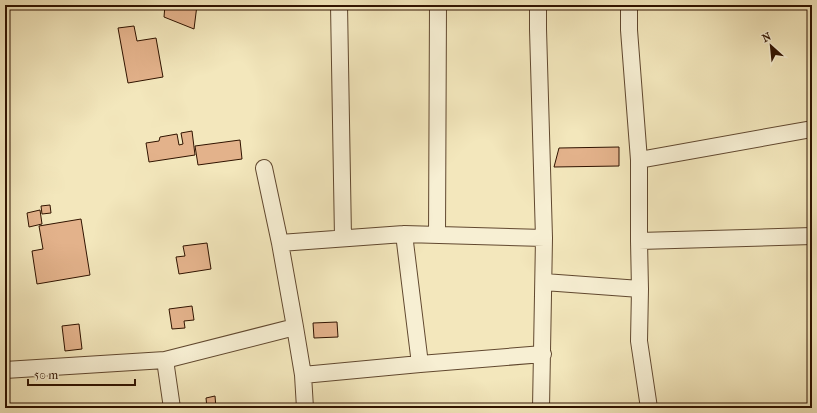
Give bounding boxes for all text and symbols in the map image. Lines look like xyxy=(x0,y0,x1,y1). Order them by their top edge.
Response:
north arrow xyxy=(751,26,791,66)
text: N xyxy=(760,30,774,45)
scale bar xyxy=(28,361,135,387)
text: 50 m xyxy=(34,368,58,382)

